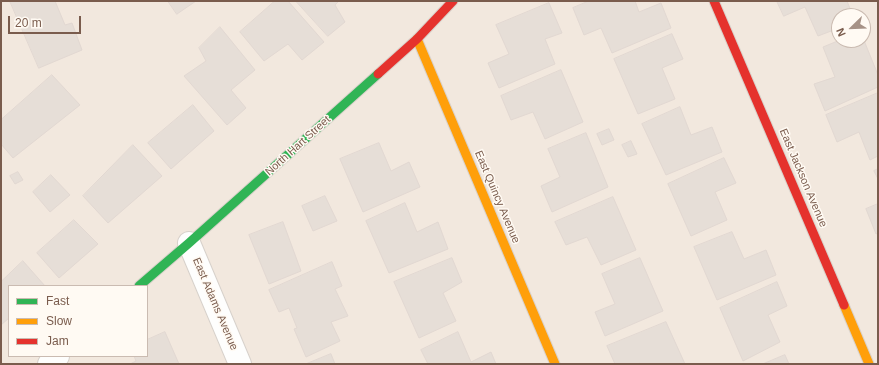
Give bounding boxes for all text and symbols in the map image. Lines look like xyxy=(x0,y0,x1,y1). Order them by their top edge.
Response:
scale bar xyxy=(10,8,83,34)
north arrow xyxy=(831,8,871,48)
text: 20 m xyxy=(15,16,42,30)
text: N xyxy=(834,26,848,38)
street label: North Hart Street xyxy=(263,113,333,179)
street label: East Jackson Avenue xyxy=(776,127,830,229)
street label: East Quincy Avenue xyxy=(471,149,523,245)
street label: East Adams Avenue xyxy=(189,256,241,352)
legend xyxy=(8,285,148,357)
text: Fast xyxy=(46,294,69,308)
text: Slow xyxy=(46,314,72,328)
text: Jam xyxy=(46,334,69,348)

